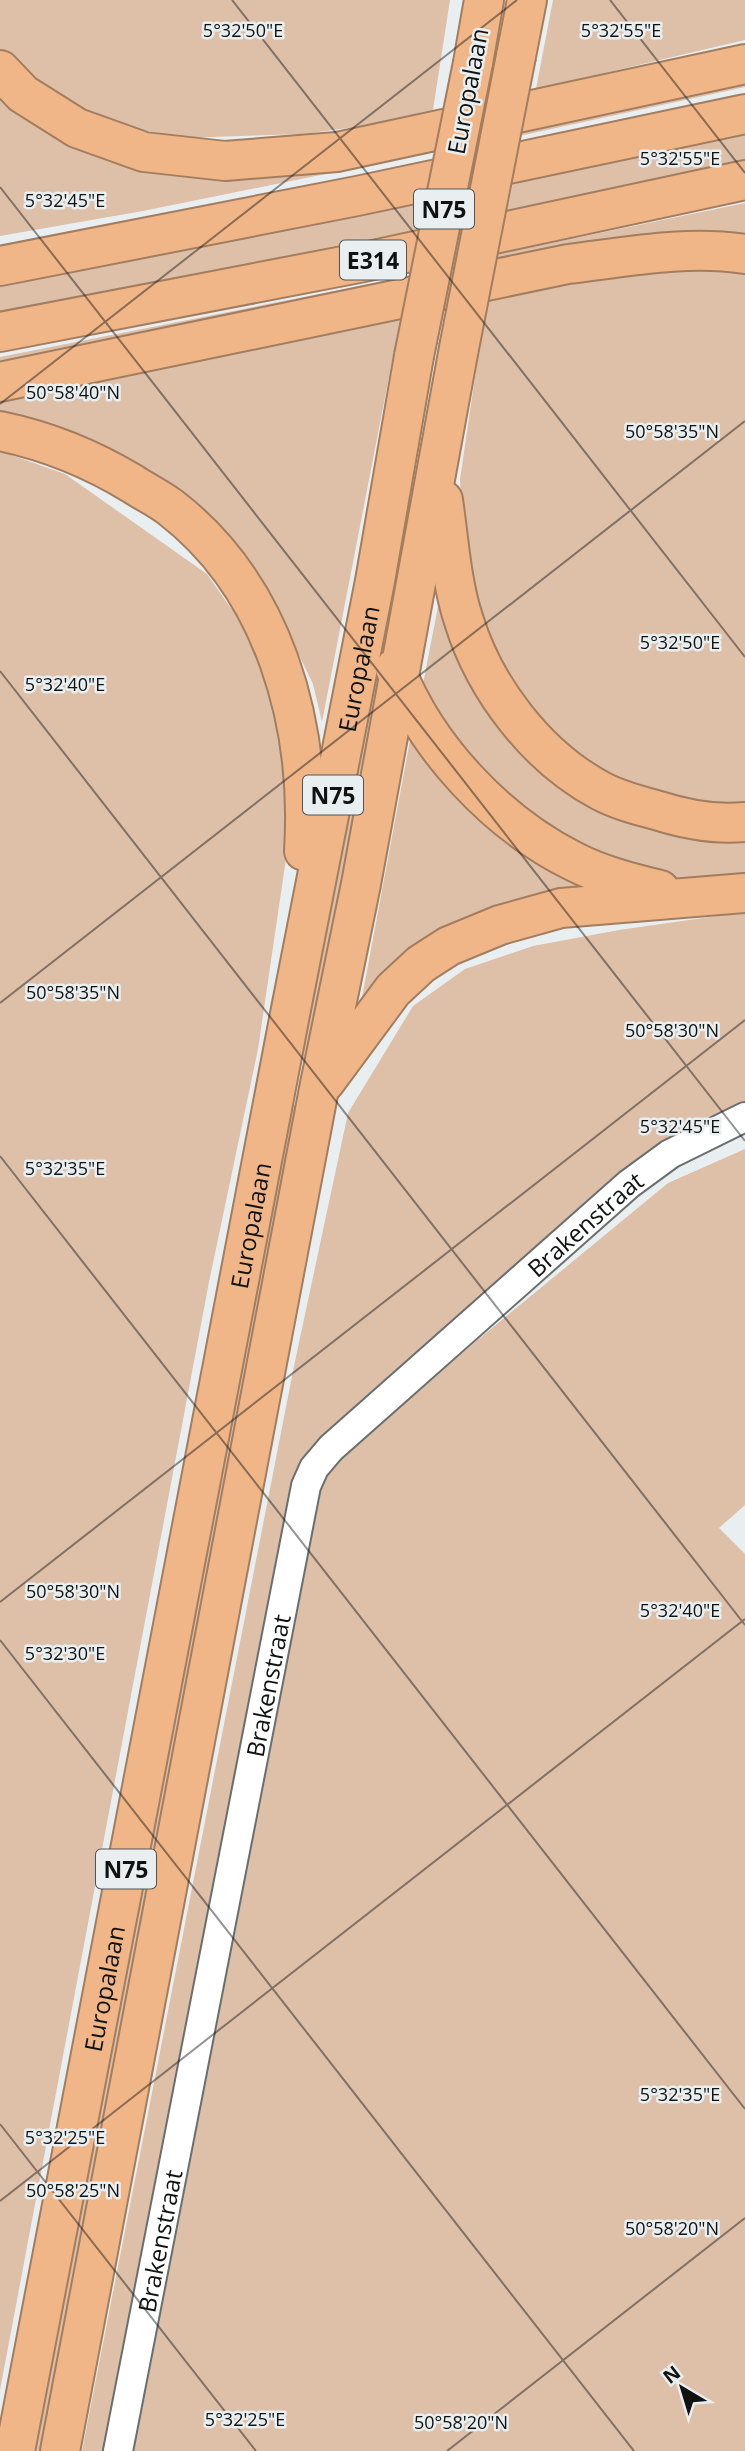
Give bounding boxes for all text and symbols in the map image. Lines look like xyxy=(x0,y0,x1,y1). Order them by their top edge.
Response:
text: 5°32'50"E xyxy=(203,18,283,42)
text: 5°32'55"E xyxy=(581,18,661,42)
street label: Europalaan xyxy=(439,25,495,157)
text: 5°32'55"E xyxy=(640,146,720,170)
text: 5°32'45"E xyxy=(25,188,105,212)
road number: N75 xyxy=(414,190,474,229)
road number: E314 xyxy=(340,241,406,280)
text: 50°58'40"N xyxy=(26,380,120,404)
text: 50°58'35"N xyxy=(625,419,719,443)
street label: Europalaan xyxy=(329,603,386,735)
text: 5°32'50"E xyxy=(640,630,720,654)
text: 5°32'40"E xyxy=(25,672,105,696)
road number: N75 xyxy=(303,776,363,814)
text: 50°58'35"N xyxy=(26,980,120,1004)
text: 50°58'30"N xyxy=(625,1018,719,1042)
text: 5°32'45"E xyxy=(640,1114,720,1138)
text: 5°32'35"E xyxy=(25,1156,105,1180)
street label: Europalaan xyxy=(221,1159,278,1291)
street label: Brakenstraat xyxy=(520,1163,649,1284)
text: 50°58'30"N xyxy=(26,1579,120,1603)
text: 5°32'40"E xyxy=(640,1598,720,1622)
street label: Brakenstraat xyxy=(237,1611,297,1759)
text: 5°32'30"E xyxy=(25,1641,105,1665)
road number: N75 xyxy=(96,1850,156,1888)
street label: Europalaan xyxy=(75,1923,132,2054)
text: 5°32'35"E xyxy=(640,2082,720,2106)
text: 5°32'25"E xyxy=(25,2125,105,2149)
street label: Brakenstraat xyxy=(129,2167,189,2315)
text: 50°58'25"N xyxy=(26,2178,120,2202)
text: 50°58'20"N xyxy=(625,2216,719,2240)
north arrow xyxy=(647,2353,717,2423)
text: N xyxy=(657,2360,686,2390)
text: 5°32'25"E xyxy=(205,2407,285,2431)
text: 50°58'20"N xyxy=(414,2410,508,2434)

